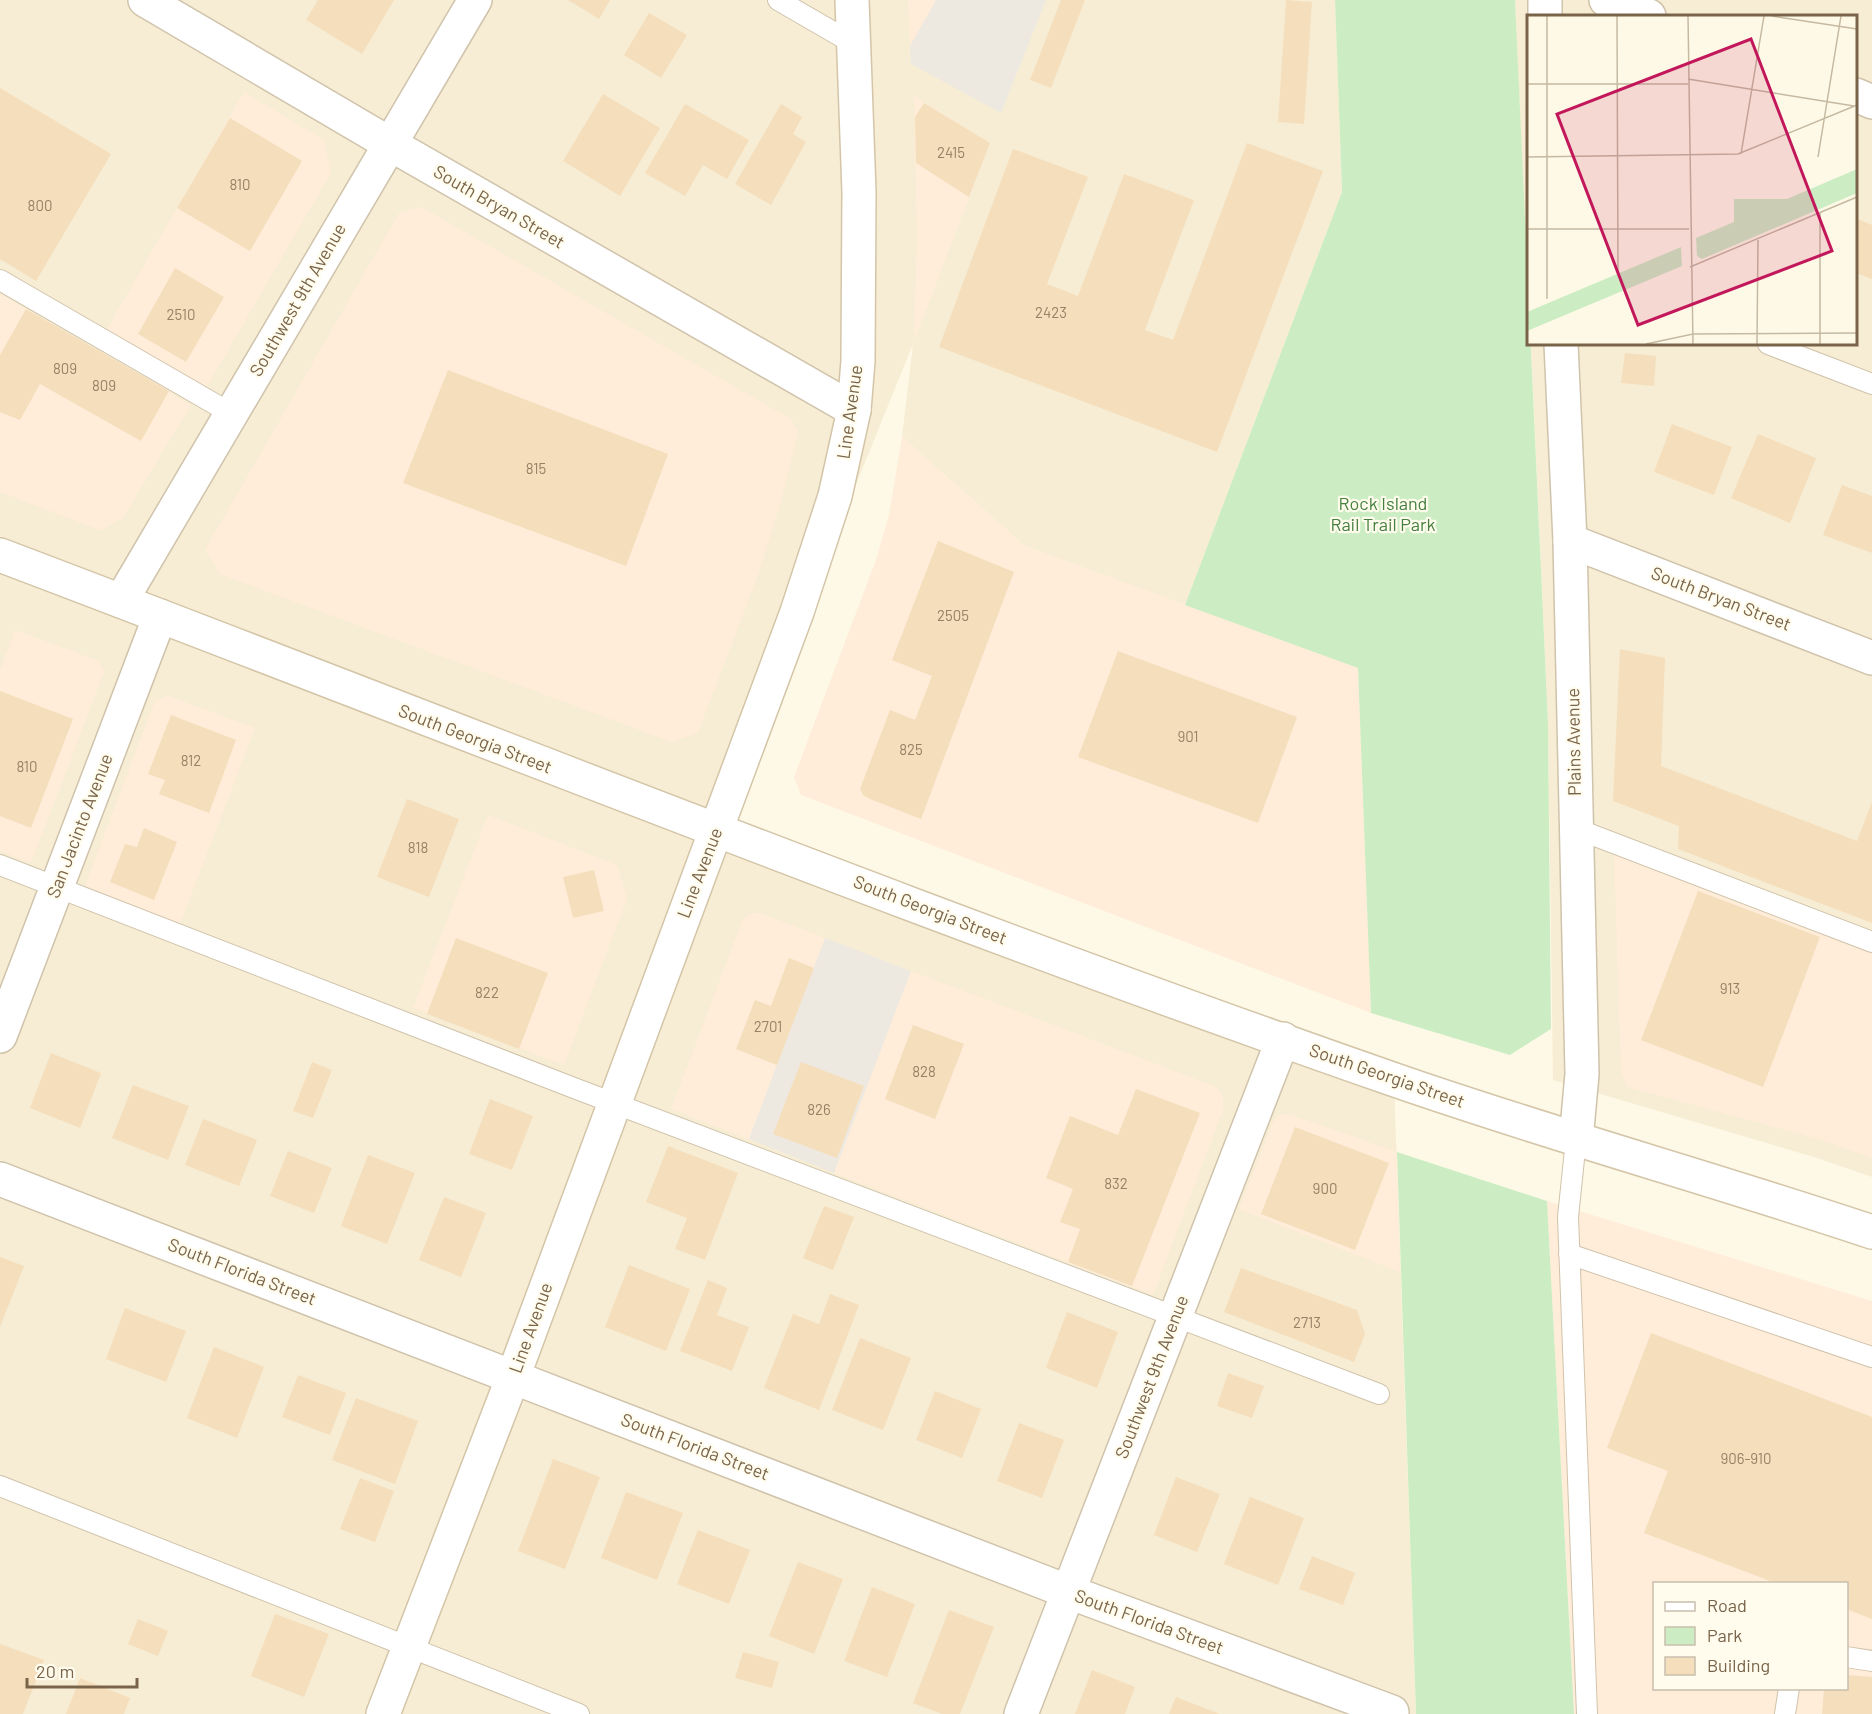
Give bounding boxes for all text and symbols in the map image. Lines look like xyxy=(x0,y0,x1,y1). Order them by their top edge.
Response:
inset map xyxy=(1527,15,1857,345)
house number: 2415 xyxy=(937,143,965,161)
street label: South Bryan Street xyxy=(430,160,569,253)
house number: 810 xyxy=(229,175,251,193)
house number: 800 xyxy=(28,196,52,214)
street label: Southwest 9th Avenue xyxy=(244,219,350,380)
house number: 2423 xyxy=(1035,303,1067,321)
house number: 2510 xyxy=(166,305,196,323)
house number: 809 xyxy=(53,359,77,377)
street label: Line Avenue xyxy=(832,363,866,460)
house number: 809 xyxy=(92,376,116,394)
house number: 815 xyxy=(526,459,546,477)
park label: Rock Island Rail Trail Park xyxy=(1330,492,1436,535)
street label: South Bryan Street xyxy=(1648,561,1794,635)
house number: 2505 xyxy=(937,606,969,624)
street label: Plains Avenue xyxy=(1561,688,1585,796)
street label: South Georgia Street xyxy=(395,699,555,777)
house number: 901 xyxy=(1177,727,1199,745)
house number: 825 xyxy=(899,740,923,758)
street label: San Jacinto Avenue xyxy=(41,750,117,901)
house number: 812 xyxy=(181,751,201,769)
house number: 810 xyxy=(16,757,38,775)
street label: Line Avenue xyxy=(672,824,726,921)
house number: 818 xyxy=(408,838,428,856)
street label: South Georgia Street xyxy=(850,870,1010,948)
house number: 913 xyxy=(1720,979,1740,997)
house number: 822 xyxy=(475,983,499,1001)
house number: 2701 xyxy=(754,1017,782,1035)
street label: South Georgia Street xyxy=(1307,1038,1468,1112)
house number: 828 xyxy=(912,1062,936,1080)
house number: 826 xyxy=(807,1100,831,1118)
house number: 832 xyxy=(1104,1174,1128,1192)
house number: 900 xyxy=(1313,1179,1337,1197)
street label: South Florida Street xyxy=(165,1233,320,1309)
street label: Line Avenue xyxy=(504,1279,557,1376)
street label: Southwest 9th Avenue xyxy=(1110,1292,1192,1462)
house number: 2713 xyxy=(1293,1313,1321,1331)
street label: South Florida Street xyxy=(618,1408,773,1484)
house number: 906-910 xyxy=(1720,1449,1772,1467)
legend xyxy=(1653,1582,1848,1690)
street label: South Florida Street xyxy=(1072,1584,1227,1658)
text: Road xyxy=(1707,1594,1747,1616)
text: Park xyxy=(1707,1624,1742,1646)
scale bar xyxy=(27,1651,136,1689)
text: Building xyxy=(1707,1654,1770,1676)
text: 20 m xyxy=(36,1660,74,1682)

